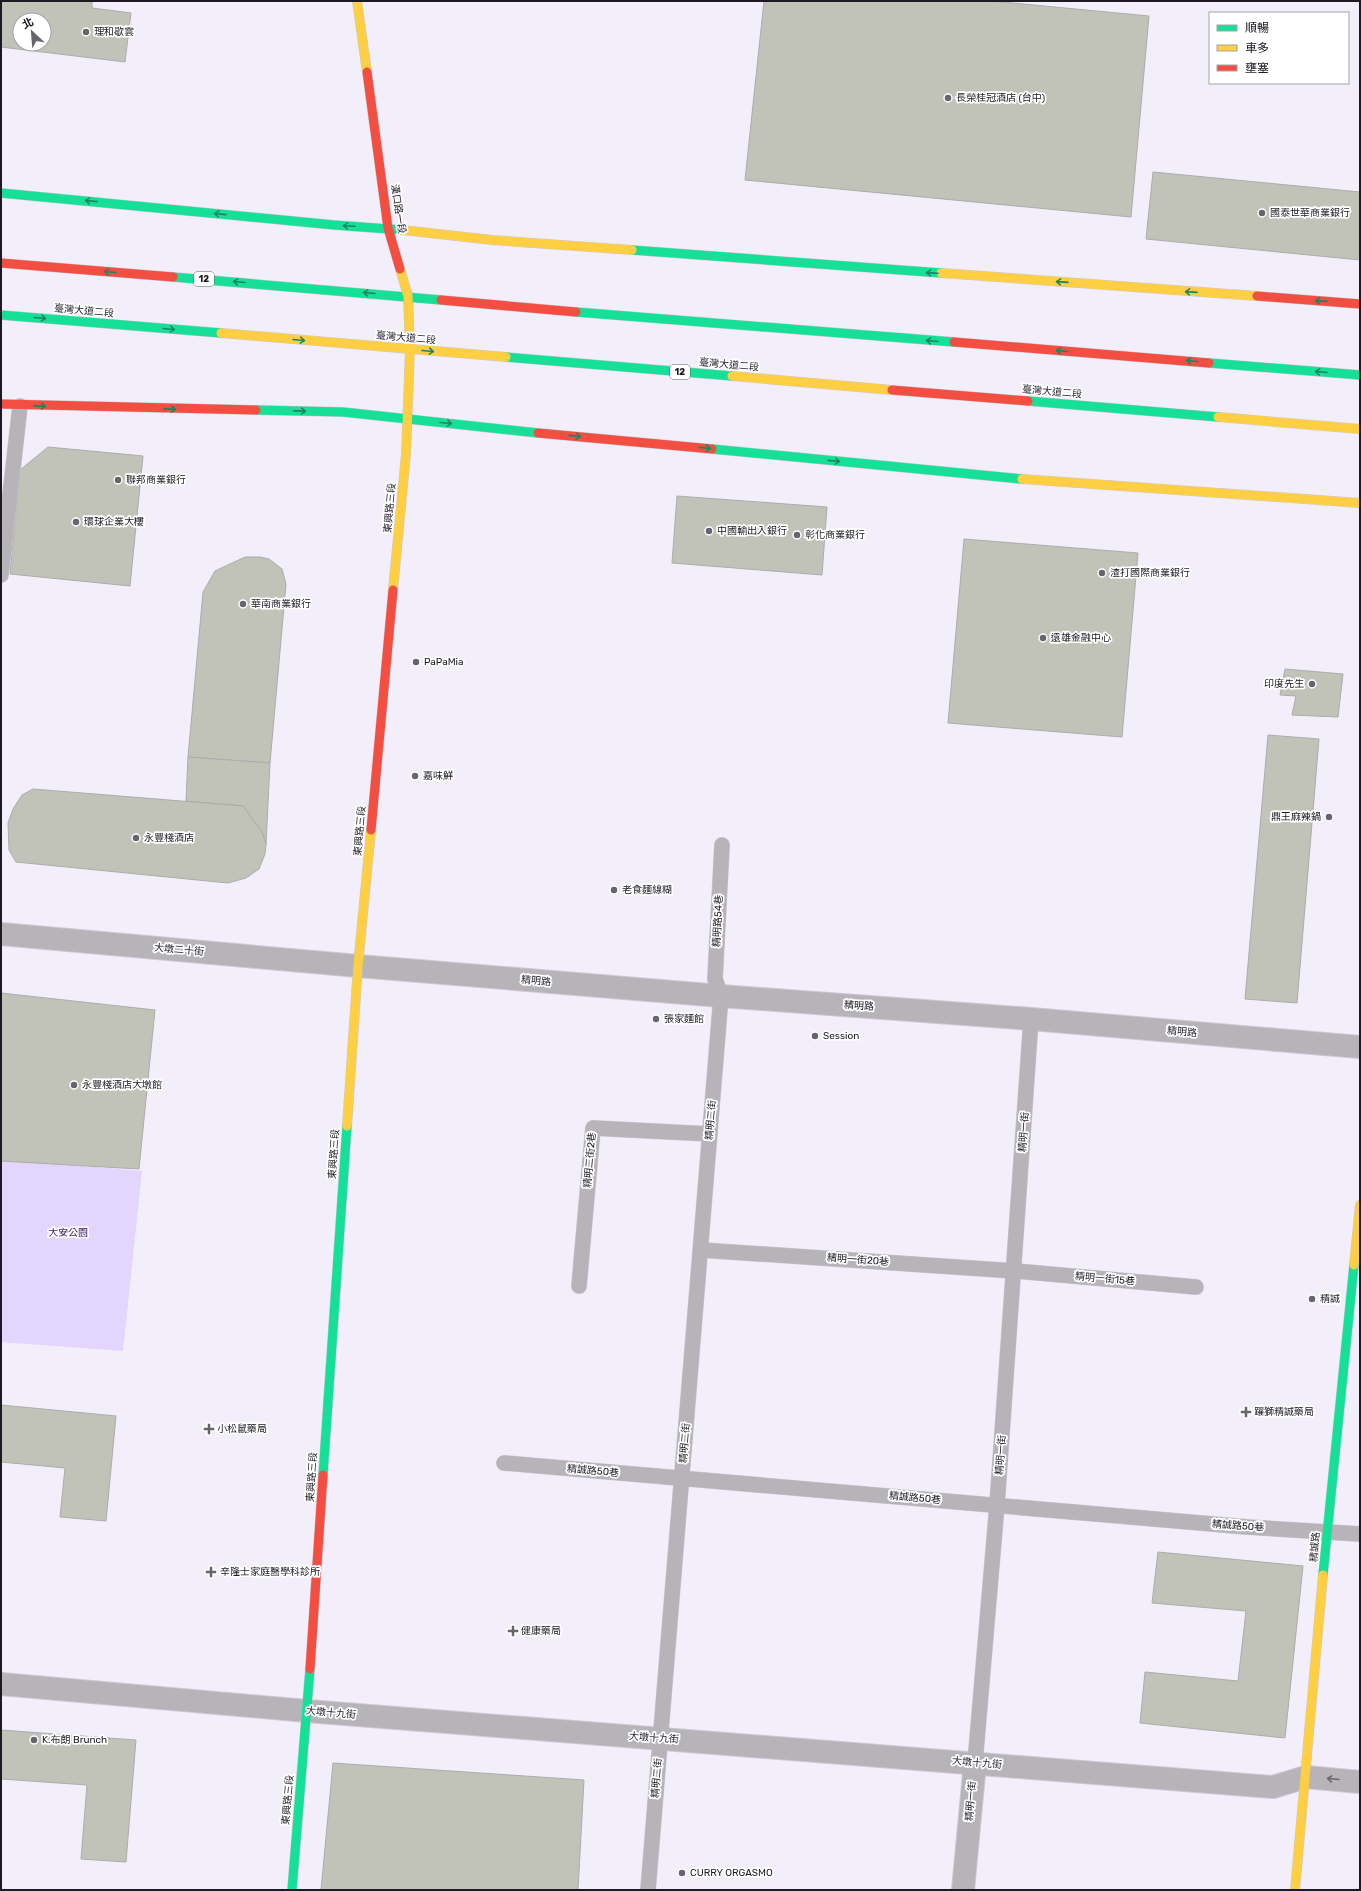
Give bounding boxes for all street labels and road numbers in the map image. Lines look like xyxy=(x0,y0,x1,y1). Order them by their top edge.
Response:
street label: 漢口路一段 xyxy=(388,183,408,235)
road number: 12 xyxy=(194,272,214,286)
street label: 臺灣大道二段 xyxy=(54,302,114,320)
street label: 臺灣大道二段 xyxy=(376,329,436,347)
street label: 臺灣大道二段 xyxy=(699,356,759,374)
road number: 12 xyxy=(670,365,690,379)
street label: 臺灣大道二段 xyxy=(1022,383,1082,401)
street label: 東興路三段 xyxy=(382,483,398,533)
street label: 東興路三段 xyxy=(352,806,368,856)
street label: 精明路54巷 xyxy=(711,895,725,947)
street label: 大墩二十街 xyxy=(154,942,204,958)
street label: 精明路 xyxy=(521,974,551,988)
street label: 精明路 xyxy=(844,999,874,1013)
street label: 精明路 xyxy=(1167,1025,1197,1039)
street label: 精明二街 xyxy=(703,1100,719,1140)
street label: 精明一街 xyxy=(1017,1112,1031,1152)
street label: 東興路三段 xyxy=(326,1129,342,1179)
street label: 精明二街2巷 xyxy=(582,1132,598,1188)
street label: 精明一街20巷 xyxy=(827,1252,889,1268)
street label: 精明一街15巷 xyxy=(1074,1270,1136,1288)
street label: 精明二街 xyxy=(677,1423,693,1463)
street label: 精明一街 xyxy=(994,1435,1008,1475)
street label: 東興路三段 xyxy=(304,1452,320,1502)
street label: 精誠路50巷 xyxy=(566,1463,620,1479)
street label: 精誠路50巷 xyxy=(888,1490,942,1506)
street label: 精誠路50巷 xyxy=(1211,1518,1265,1534)
street label: 精誠路 xyxy=(1308,1532,1322,1562)
street label: 大墩十九街 xyxy=(306,1705,356,1721)
street label: 大墩十九街 xyxy=(629,1730,679,1746)
street label: 大墩十九街 xyxy=(952,1755,1002,1771)
street label: 精明二街 xyxy=(649,1758,665,1798)
street label: 東興路三段 xyxy=(280,1775,296,1825)
street label: 精明一街 xyxy=(963,1781,979,1821)

